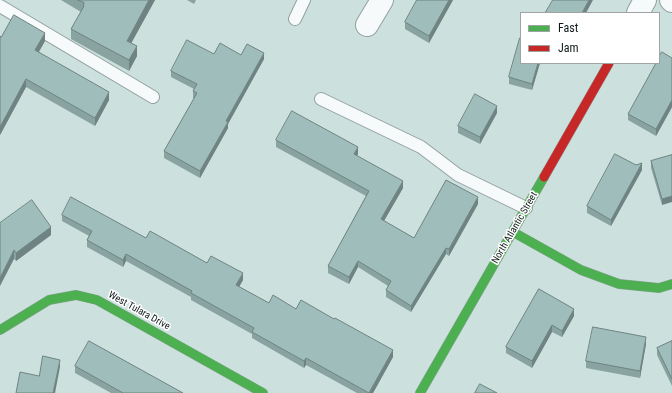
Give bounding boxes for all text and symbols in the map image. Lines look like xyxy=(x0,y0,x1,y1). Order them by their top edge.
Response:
legend xyxy=(520,12,660,64)
text: Fast xyxy=(558,21,578,35)
text: Jam xyxy=(558,41,579,55)
street label: North Atlantic Street xyxy=(490,190,540,266)
street label: West Tulara Drive xyxy=(106,289,172,333)

